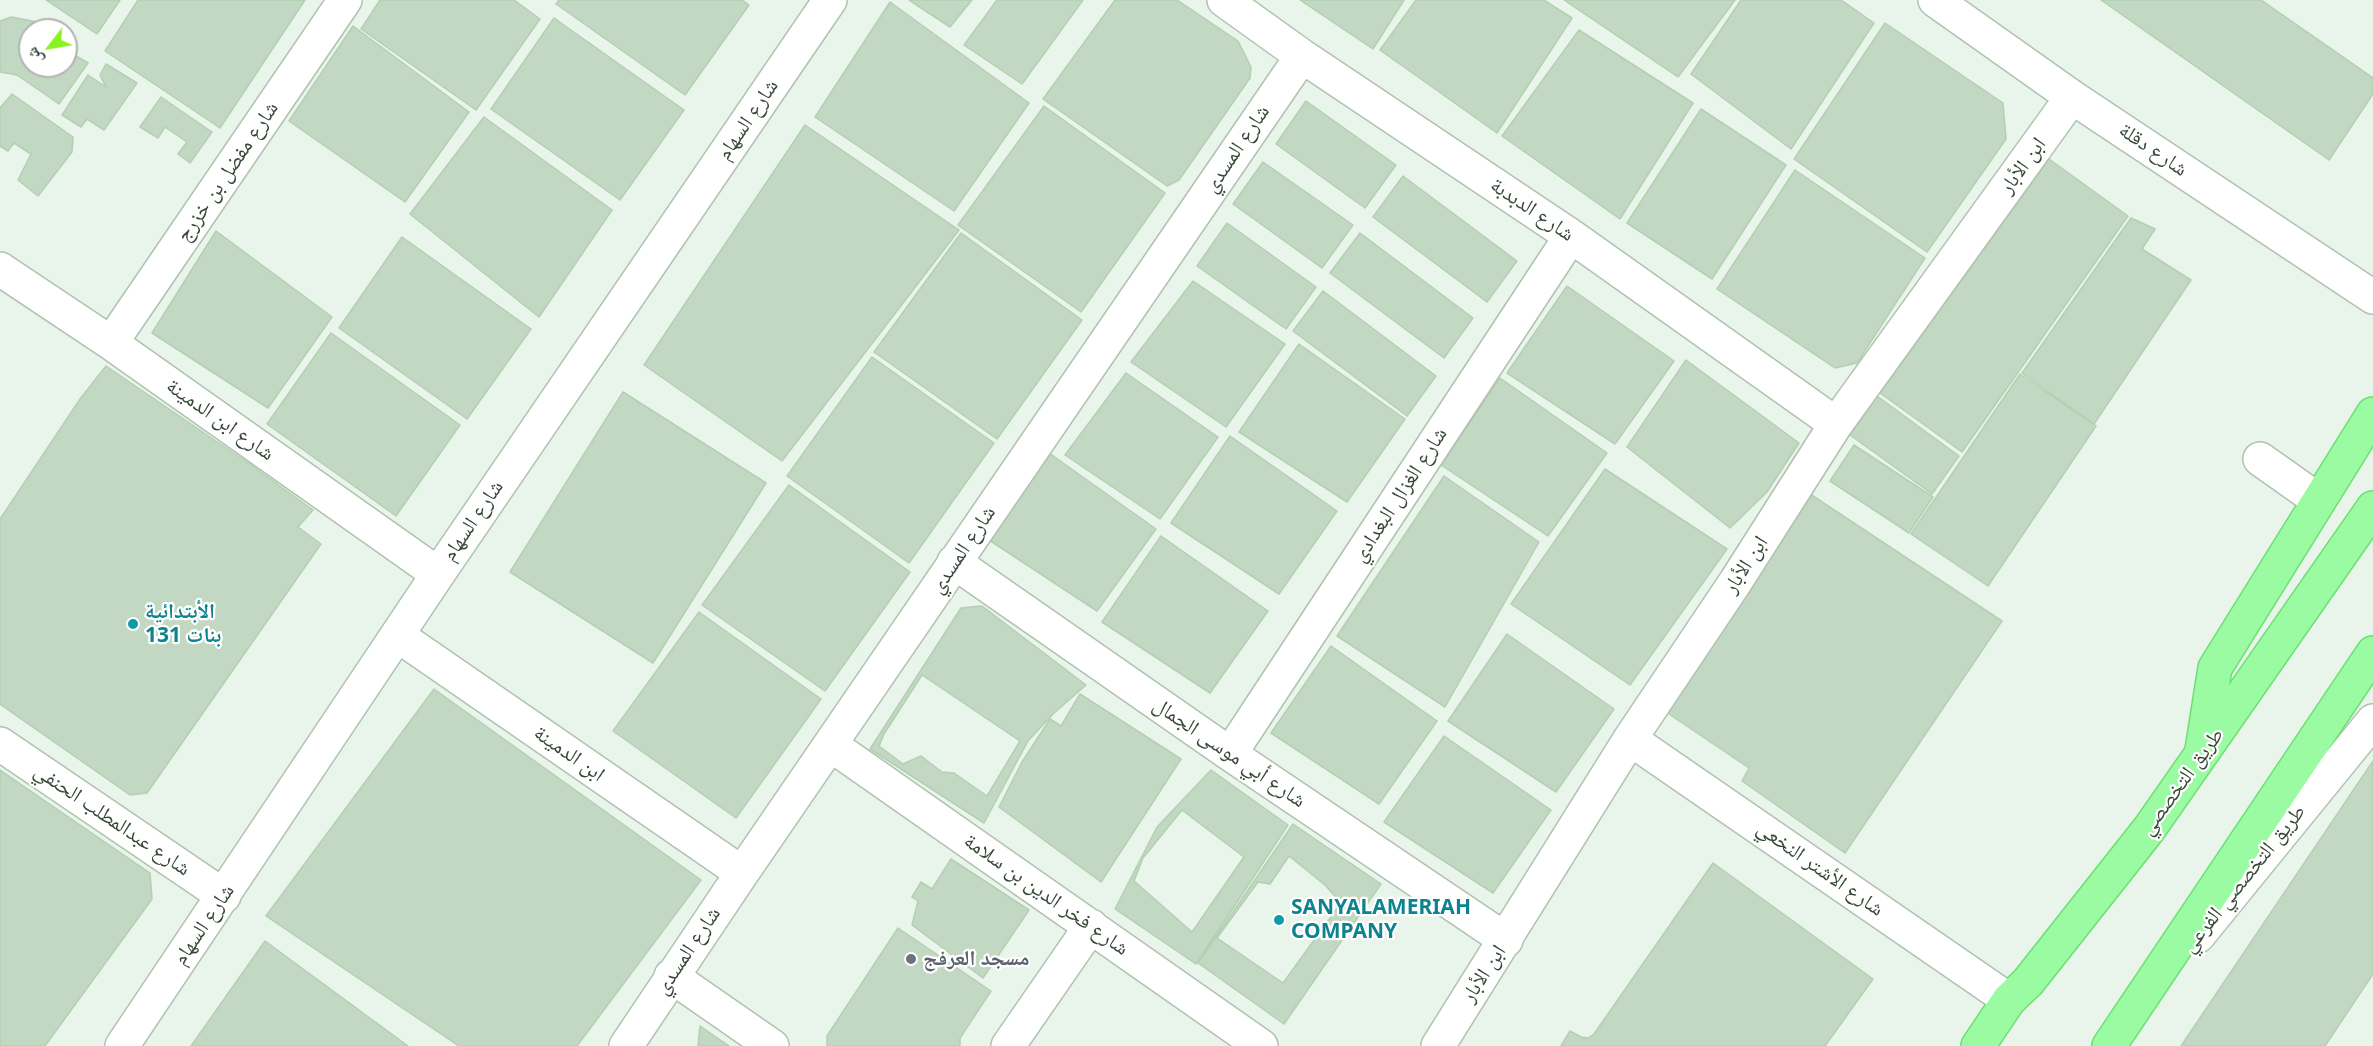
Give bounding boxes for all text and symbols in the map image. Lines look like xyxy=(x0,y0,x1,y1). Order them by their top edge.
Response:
north arrow xyxy=(18,18,78,78)
text: ش xyxy=(20,43,48,69)
street label: شارع السهام xyxy=(712,75,784,165)
street label: شارع مفضل بن خزرج xyxy=(172,97,284,247)
street label: شارع المسدي xyxy=(1198,100,1276,198)
street label: شارع دقلة xyxy=(2114,118,2192,182)
street label: ابن الأبار xyxy=(1994,133,2052,199)
street label: شارع الدبدبة xyxy=(1485,173,1579,247)
street label: شارع ابن الدمينة xyxy=(161,374,279,466)
street label: شارع الغزال البغدادي xyxy=(1347,423,1453,567)
street label: شارع السهام xyxy=(437,476,509,566)
street label: شارع المسدي xyxy=(924,501,1002,599)
street label: ابن الأبار xyxy=(1718,531,1774,599)
place label: الأبتدائية 131 بنات xyxy=(145,599,221,649)
marker: الأبتدائية 131 بنات xyxy=(126,617,140,631)
street label: شارع أبي موسى الجمال xyxy=(1148,692,1310,814)
street label: ابن الدمينة xyxy=(529,721,609,787)
street label: طريق التخصصي xyxy=(2135,723,2229,841)
street label: شارع عبدالمطلب الحنفي xyxy=(29,758,195,882)
street label: طريق التخصصي الفرعي xyxy=(2177,800,2311,958)
street label: شارع الأشتر النخعي xyxy=(1752,816,1888,922)
street label: شارع فخر الدين بن سلامة xyxy=(959,829,1133,961)
street label: شارع السهام xyxy=(168,880,240,970)
place label: SANYALAMERIAH COMPANY xyxy=(1291,895,1471,945)
street label: شارع المسدي xyxy=(649,902,727,1000)
marker: SANYALAMERIAH COMPANY xyxy=(1272,913,1286,927)
street label: ابن الأبار xyxy=(1456,940,1512,1008)
place label: مسجد العرفج xyxy=(923,946,1029,972)
marker: مسجد العرفج xyxy=(904,952,918,966)

